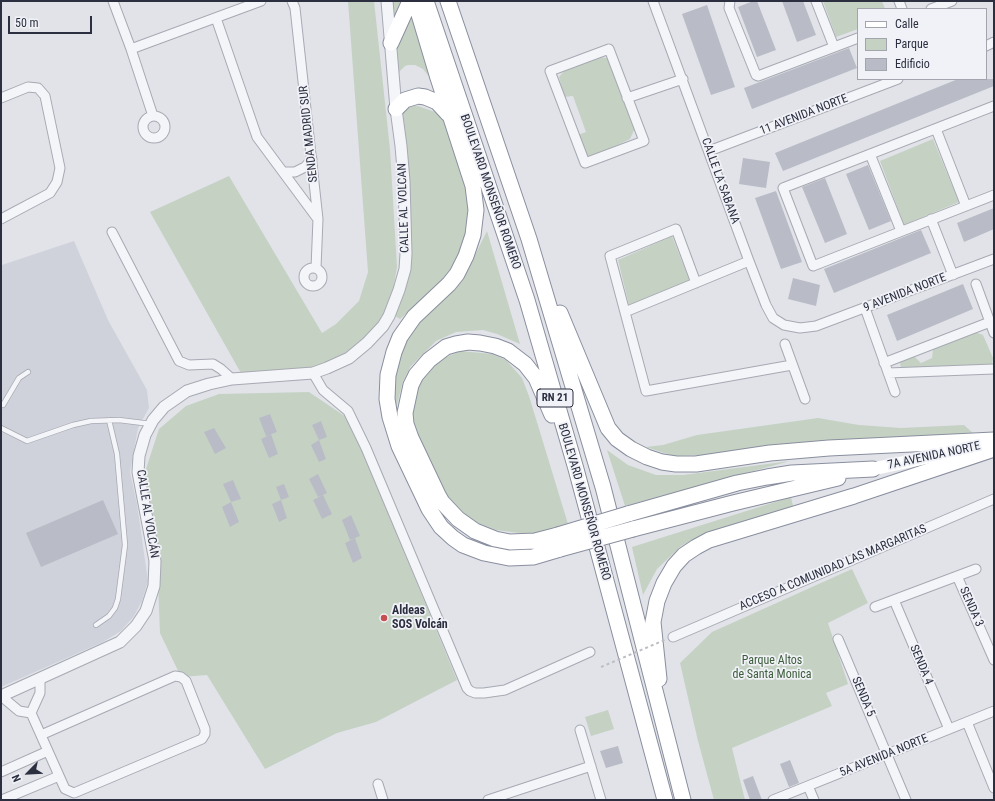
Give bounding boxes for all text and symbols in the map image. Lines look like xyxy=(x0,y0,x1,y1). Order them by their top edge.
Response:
scale bar xyxy=(10,8,94,34)
legend xyxy=(857,8,987,80)
text: 50 m xyxy=(15,16,39,30)
text: Calle xyxy=(895,17,919,31)
text: Parque xyxy=(895,37,928,51)
text: Edificio xyxy=(895,57,930,71)
street label: SENDA MADRID SUR xyxy=(297,85,321,183)
street label: 11 AVENIDA NORTE xyxy=(758,92,850,138)
street label: BOULEVARD MONSEÑOR ROMERO xyxy=(457,112,523,272)
street label: CALLE LA SABANA xyxy=(698,136,742,226)
street label: CALLE AL VOLCAN xyxy=(395,163,413,253)
street label: 9 AVENIDA NORTE xyxy=(862,271,948,315)
road number: RN 21 xyxy=(537,389,573,407)
street label: BOULEVARD MONSEÑOR ROMERO xyxy=(555,422,613,582)
street label: 7A AVENIDA NORTE xyxy=(886,439,982,473)
street label: CALLE AL VOLCÁN xyxy=(133,469,161,559)
street label: ACCESO A COMUNIDAD LAS MARGARITAS xyxy=(737,522,929,614)
street label: SENDA 3 xyxy=(956,585,986,629)
place label: Aldeas SOS Volcán xyxy=(392,604,448,632)
marker: Aldeas SOS Volcán xyxy=(379,613,389,623)
street label: SENDA 4 xyxy=(906,643,936,687)
park label: Parque Altos de Santa Monica xyxy=(732,654,812,682)
street label: SENDA 5 xyxy=(848,675,878,719)
street label: 5A AVENIDA NORTE xyxy=(838,732,930,780)
north arrow xyxy=(8,753,48,793)
text: N xyxy=(9,772,24,784)

